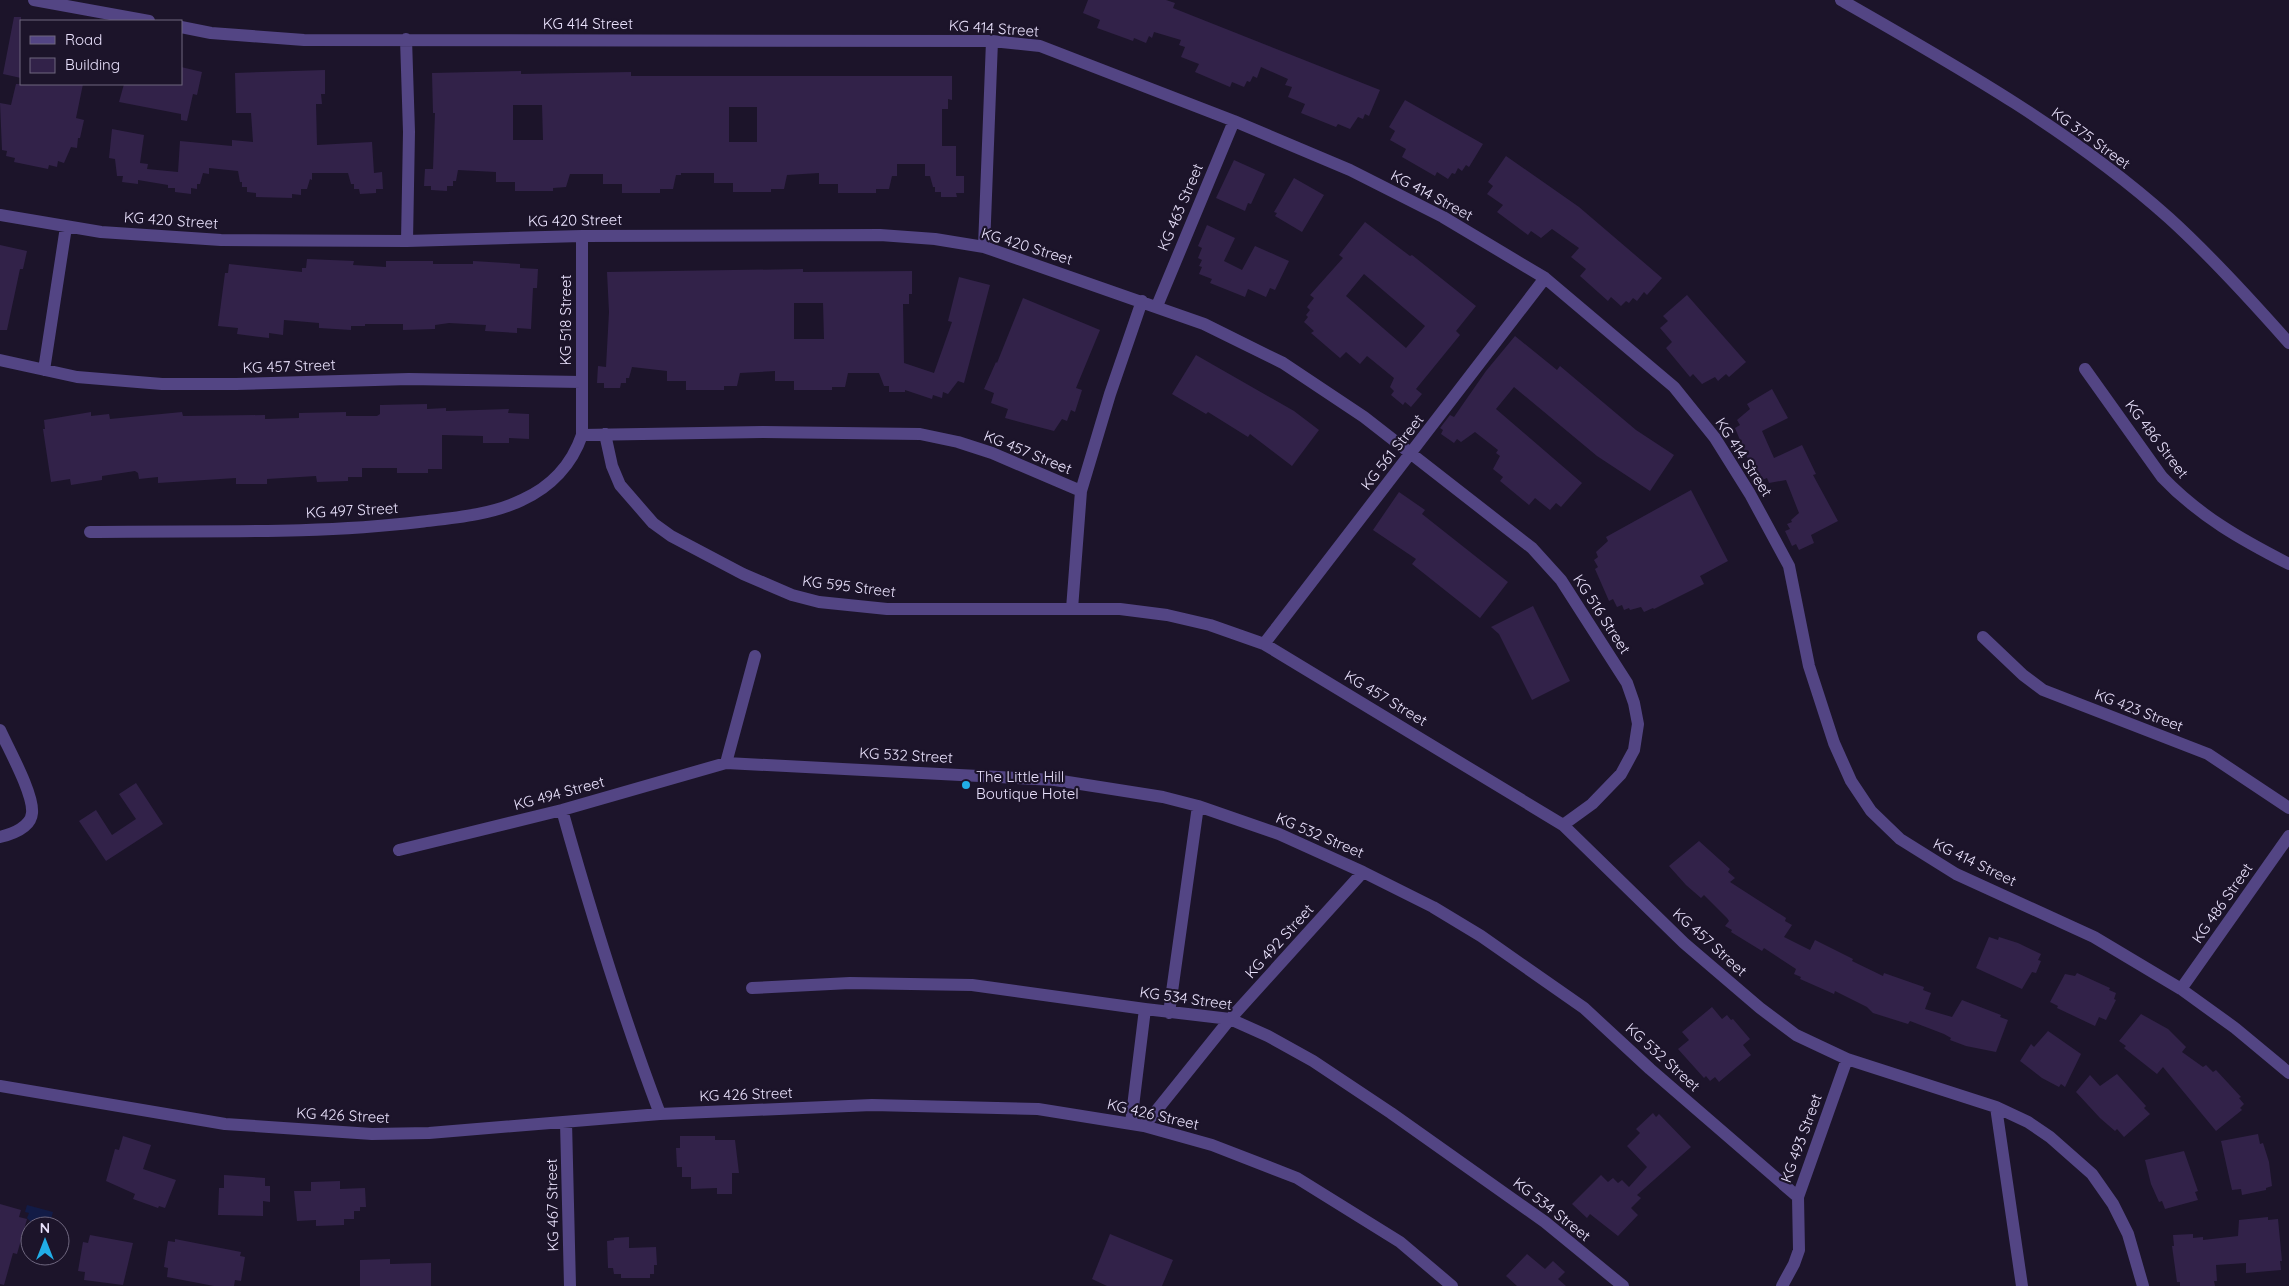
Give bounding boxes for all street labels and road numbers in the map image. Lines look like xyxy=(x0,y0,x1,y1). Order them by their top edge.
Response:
street label: KG 414 Street xyxy=(543,14,633,33)
street label: KG 414 Street xyxy=(948,15,1040,41)
street label: KG 375 Street xyxy=(2048,103,2134,173)
street label: KG 463 Street xyxy=(1153,160,1207,254)
street label: KG 414 Street xyxy=(1388,165,1476,225)
street label: KG 420 Street xyxy=(123,207,219,233)
street label: KG 420 Street xyxy=(528,210,622,230)
street label: KG 420 Street xyxy=(979,223,1075,269)
street label: KG 518 Street xyxy=(556,274,575,366)
street label: KG 457 Street xyxy=(242,355,336,377)
street label: KG 486 Street xyxy=(2121,396,2193,482)
street label: KG 561 Street xyxy=(1356,410,1428,494)
street label: KG 414 Street xyxy=(1711,414,1777,500)
street label: KG 457 Street xyxy=(981,426,1075,478)
street label: KG 497 Street xyxy=(305,498,399,522)
street label: KG 595 Street xyxy=(801,571,897,601)
street label: KG 516 Street xyxy=(1569,571,1635,657)
street label: KG 457 Street xyxy=(1341,666,1431,730)
street label: KG 423 Street xyxy=(2092,684,2186,736)
street label: KG 532 Street xyxy=(859,743,953,767)
street label: KG 494 Street xyxy=(512,772,606,814)
street label: KG 532 Street xyxy=(1273,808,1367,862)
street label: KG 414 Street xyxy=(1930,834,2020,890)
street label: KG 486 Street xyxy=(2187,859,2257,947)
street label: KG 492 Street xyxy=(1241,900,1317,982)
street label: KG 457 Street xyxy=(1669,904,1751,980)
street label: KG 534 Street xyxy=(1139,982,1233,1014)
street label: KG 532 Street xyxy=(1622,1019,1704,1095)
street label: KG 426 Street xyxy=(699,1083,793,1105)
street label: KG 493 Street xyxy=(1776,1091,1826,1185)
street label: KG 426 Street xyxy=(1105,1094,1201,1134)
street label: KG 426 Street xyxy=(296,1103,390,1127)
street label: KG 467 Street xyxy=(542,1158,562,1252)
street label: KG 534 Street xyxy=(1509,1173,1595,1245)

